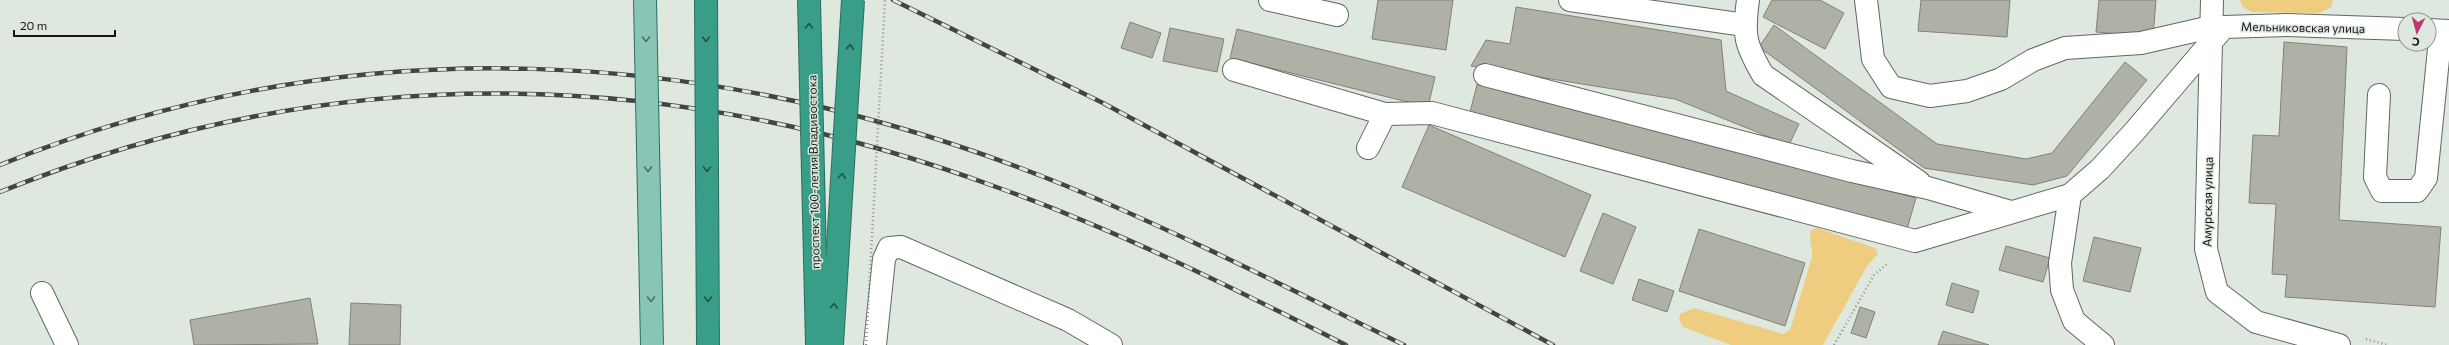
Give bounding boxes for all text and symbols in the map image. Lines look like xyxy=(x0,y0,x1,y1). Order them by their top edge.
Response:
scale bar xyxy=(14,12,115,38)
north arrow xyxy=(2397,12,2437,52)
text: 20 m xyxy=(20,18,47,32)
street label: Мельниковская улица xyxy=(2241,19,2365,35)
one-way arrow xyxy=(805,23,814,29)
one-way arrow xyxy=(642,36,650,42)
one-way arrow xyxy=(702,36,710,42)
text: С xyxy=(2411,36,2420,49)
one-way arrow xyxy=(846,44,855,50)
street label: проспект 100-летия Владивостока xyxy=(804,75,822,269)
street label: Амурская улица xyxy=(2199,157,2215,247)
one-way arrow xyxy=(644,166,653,172)
one-way arrow xyxy=(703,166,711,172)
one-way arrow xyxy=(838,173,847,179)
one-way arrow xyxy=(647,296,655,302)
one-way arrow xyxy=(703,296,712,302)
one-way arrow xyxy=(830,303,839,309)

